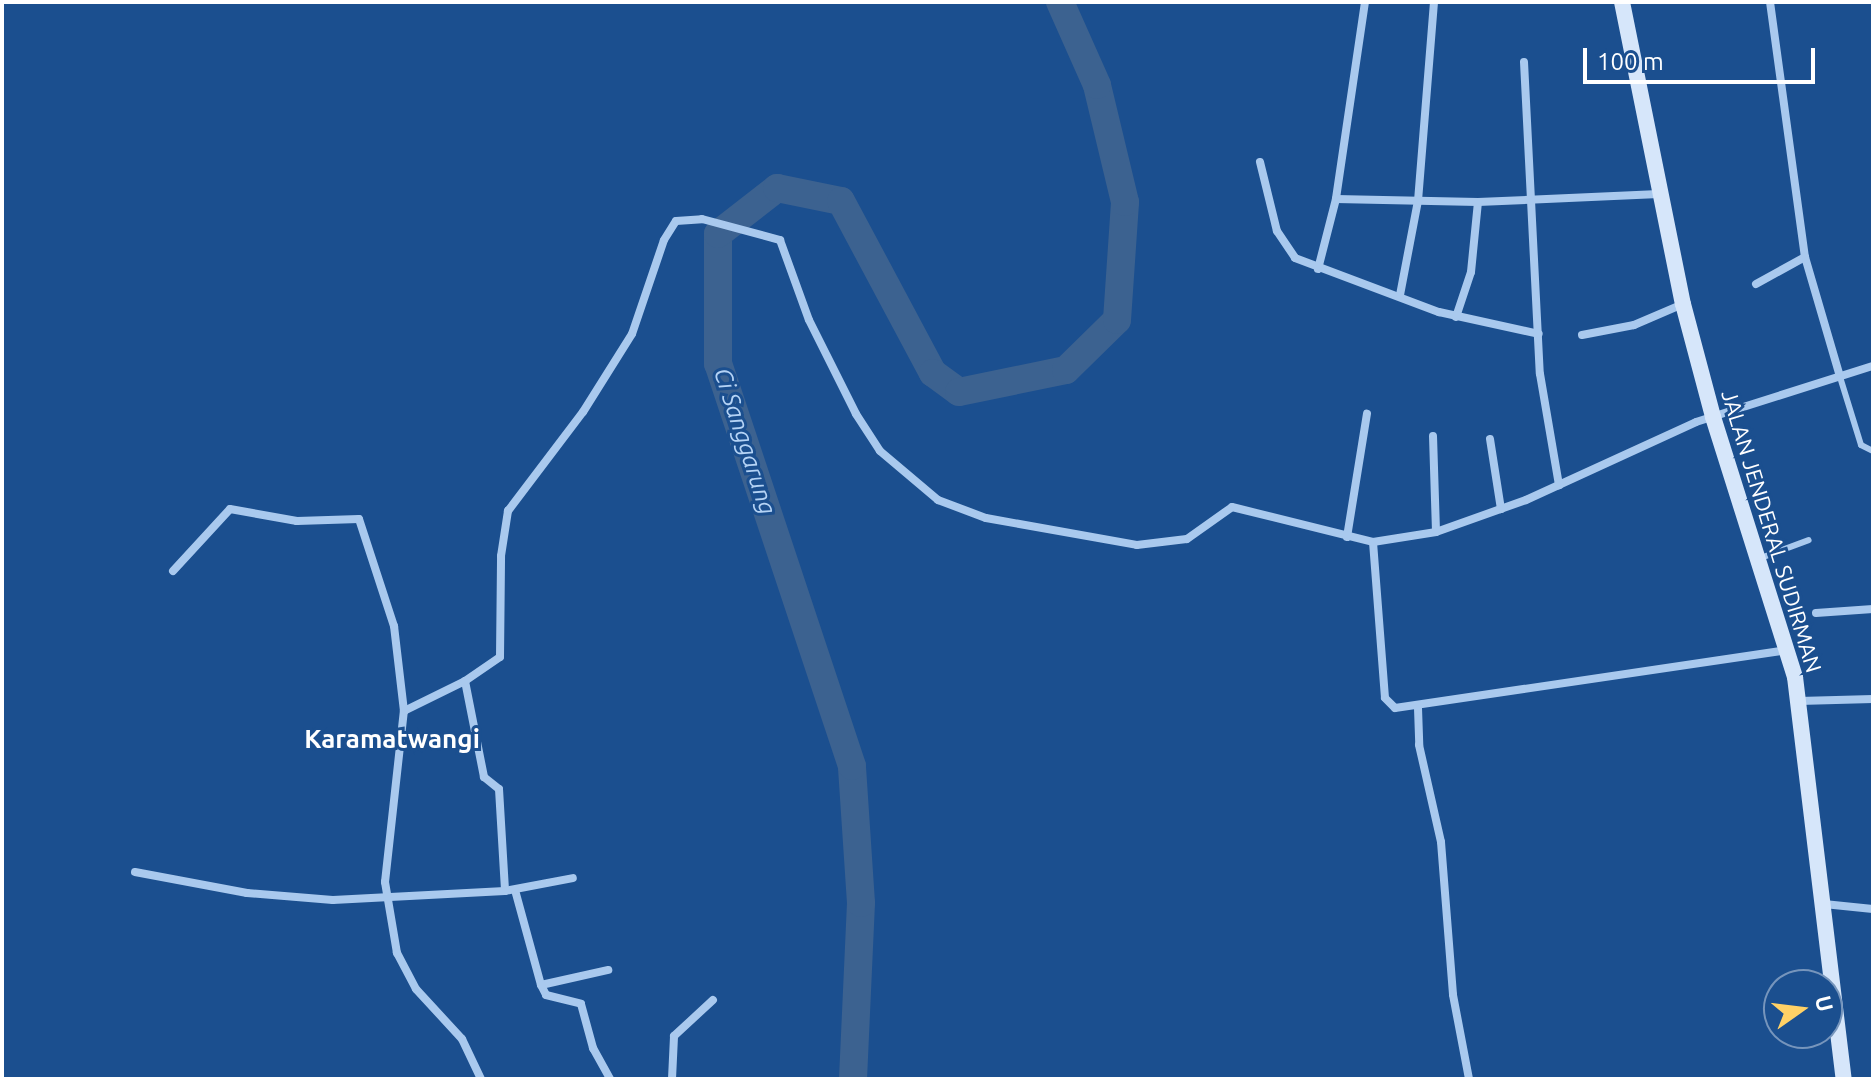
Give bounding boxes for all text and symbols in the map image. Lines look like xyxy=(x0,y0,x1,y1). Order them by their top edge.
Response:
scale bar xyxy=(1587,32,1819,82)
text: 100 m xyxy=(1597,48,1664,75)
water label: Ci Sanggarung xyxy=(708,364,782,518)
street label: JALAN JENDERAL SUDIRMAN xyxy=(1716,386,1828,676)
district label: Karamatwangi xyxy=(304,723,480,755)
north arrow xyxy=(1763,969,1843,1049)
text: U xyxy=(1811,993,1839,1014)

